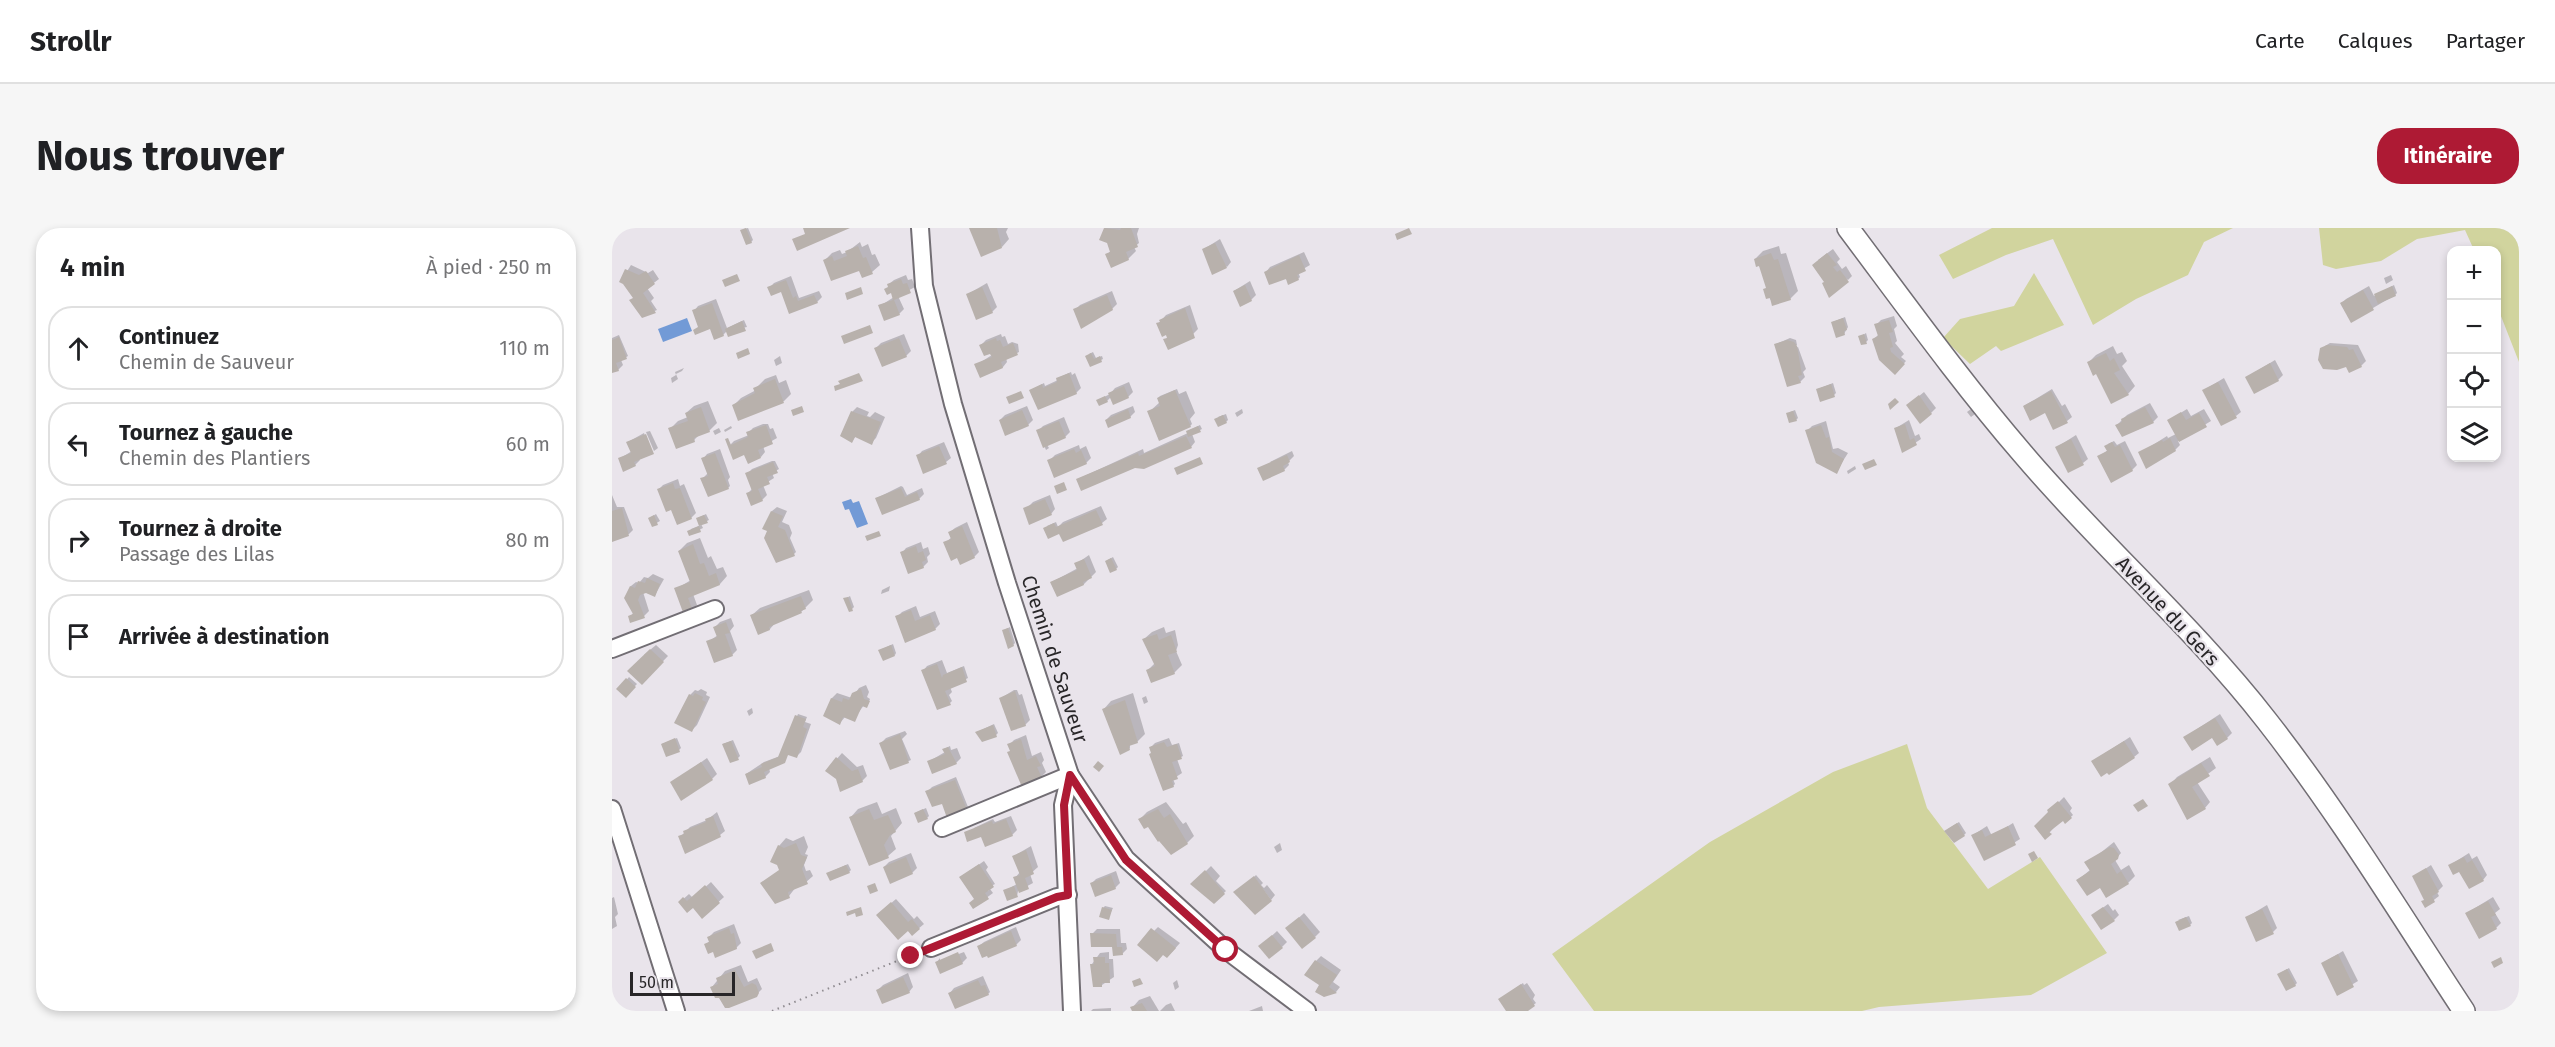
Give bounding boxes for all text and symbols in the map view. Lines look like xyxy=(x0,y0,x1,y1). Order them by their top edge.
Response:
text: Strollr xyxy=(30,25,111,58)
text: Carte xyxy=(2255,28,2305,54)
text: Calques xyxy=(2338,28,2413,54)
text: Partager xyxy=(2446,28,2525,54)
button: Itinéraire xyxy=(2377,128,2519,184)
text: Nous trouver xyxy=(36,131,284,181)
map controls xyxy=(2447,246,2501,462)
button: + xyxy=(2447,246,2501,300)
text: 4 min xyxy=(60,252,125,283)
text: À pied · 250 m xyxy=(426,255,552,279)
button: − xyxy=(2447,300,2501,354)
text: Continuez xyxy=(119,323,219,350)
icon: ahead xyxy=(62,332,95,365)
text: 110 m xyxy=(499,336,550,360)
text: Chemin de Sauveur xyxy=(119,350,294,374)
button: locate xyxy=(2447,354,2501,408)
button: layers xyxy=(2447,408,2501,462)
text: Tournez à gauche xyxy=(119,419,293,446)
icon: left xyxy=(62,428,95,461)
text: 60 m xyxy=(506,432,550,456)
text: Chemin des Plantiers xyxy=(119,446,310,470)
text: Tournez à droite xyxy=(119,515,282,542)
icon: right xyxy=(62,524,95,557)
text: 80 m xyxy=(505,528,550,552)
text: Passage des Lilas xyxy=(119,542,274,566)
street label: Avenue du Gers xyxy=(2111,551,2225,671)
street label: Chemin de Sauveur xyxy=(1017,572,1094,746)
icon: arrive xyxy=(62,620,95,653)
text: Arrivée à destination xyxy=(119,623,329,650)
route start xyxy=(1212,936,1238,962)
route end xyxy=(897,942,923,968)
scale bar xyxy=(630,969,735,996)
text: 50 m xyxy=(639,973,674,992)

